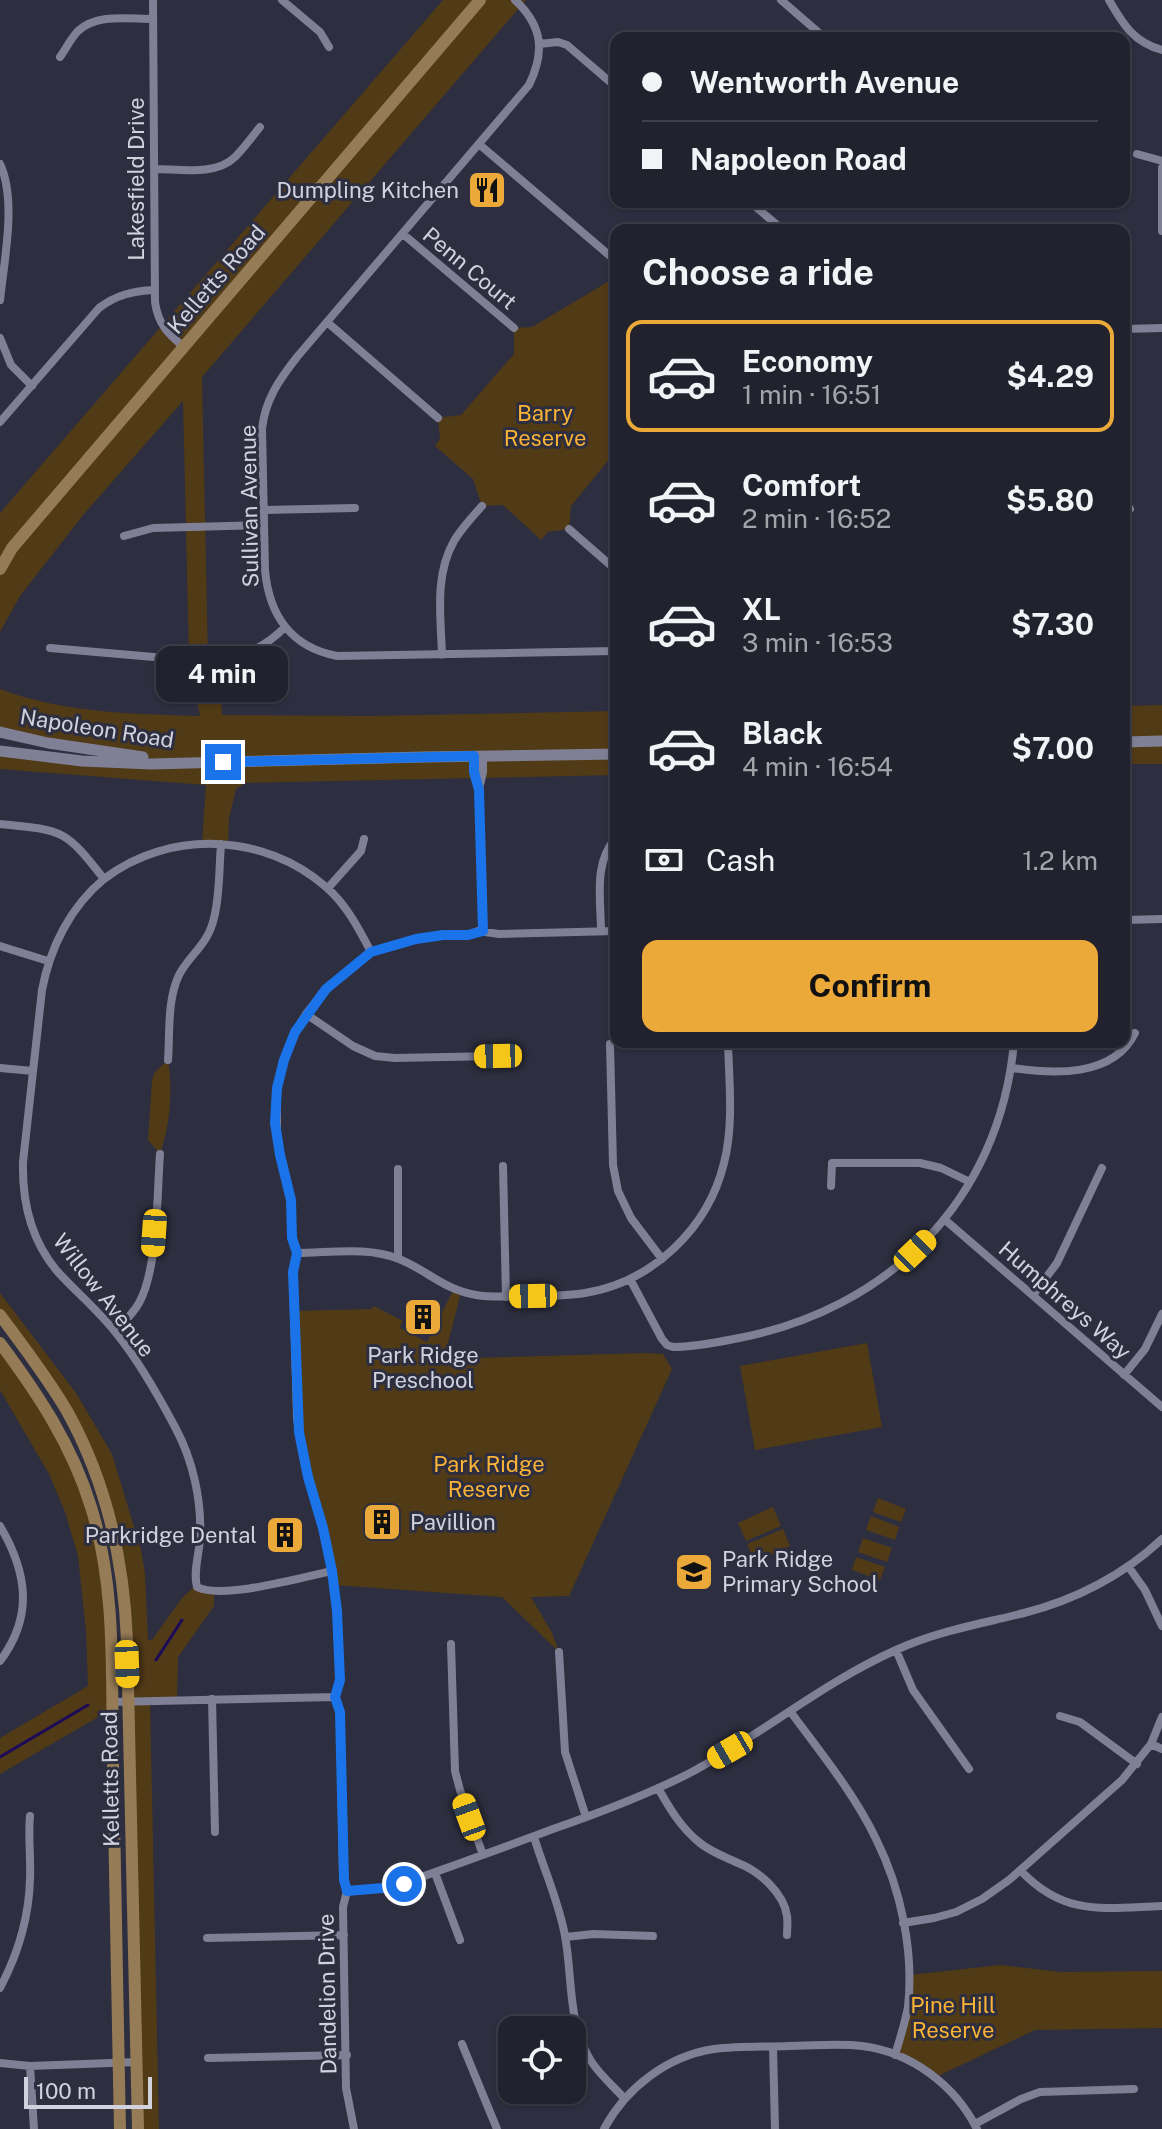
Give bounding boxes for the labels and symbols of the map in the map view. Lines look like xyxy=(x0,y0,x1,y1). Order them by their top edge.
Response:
street label: Lakesfield Drive xyxy=(123,97,149,261)
restaurant icon: Dumpling Kitchen xyxy=(466,169,508,211)
place label: Dumpling Kitchen xyxy=(276,177,459,203)
street label: Kelletts Road xyxy=(162,219,270,339)
street label: Penn Court xyxy=(418,221,522,315)
park label: Barry Reserve xyxy=(504,400,586,451)
street label: Sullivan Avenue xyxy=(235,424,263,588)
callout: 4 min xyxy=(157,646,289,702)
street label: Napoleon Road xyxy=(18,703,176,753)
route end xyxy=(205,744,241,780)
car xyxy=(474,1044,522,1068)
car xyxy=(140,1208,168,1258)
car xyxy=(889,1226,941,1276)
street label: Willow Avenue xyxy=(48,1228,160,1362)
street label: Humphreys Way xyxy=(994,1236,1136,1365)
car xyxy=(509,1284,557,1308)
building icon: Park Ridge Preschool xyxy=(402,1296,444,1338)
place label: Park Ridge Preschool xyxy=(367,1342,479,1393)
park label: Park Ridge Reserve xyxy=(433,1451,545,1502)
building icon: Pavillion xyxy=(361,1501,403,1543)
place label: Pavillion xyxy=(410,1509,496,1535)
building icon: Parkridge Dental xyxy=(264,1514,306,1556)
place label: Parkridge Dental xyxy=(85,1522,257,1548)
place label: Park Ridge Primary School xyxy=(722,1546,878,1597)
school or university icon: Park Ridge Primary School xyxy=(673,1551,715,1593)
car xyxy=(114,1640,140,1688)
street label: Kelletts Road xyxy=(96,1711,124,1847)
car xyxy=(703,1728,757,1772)
car xyxy=(450,1790,488,1844)
route start xyxy=(386,1866,422,1902)
street label: Dandelion Drive xyxy=(313,1913,341,2075)
park label: Pine Hill Reserve xyxy=(910,1992,996,2043)
scale bar xyxy=(24,2073,152,2109)

